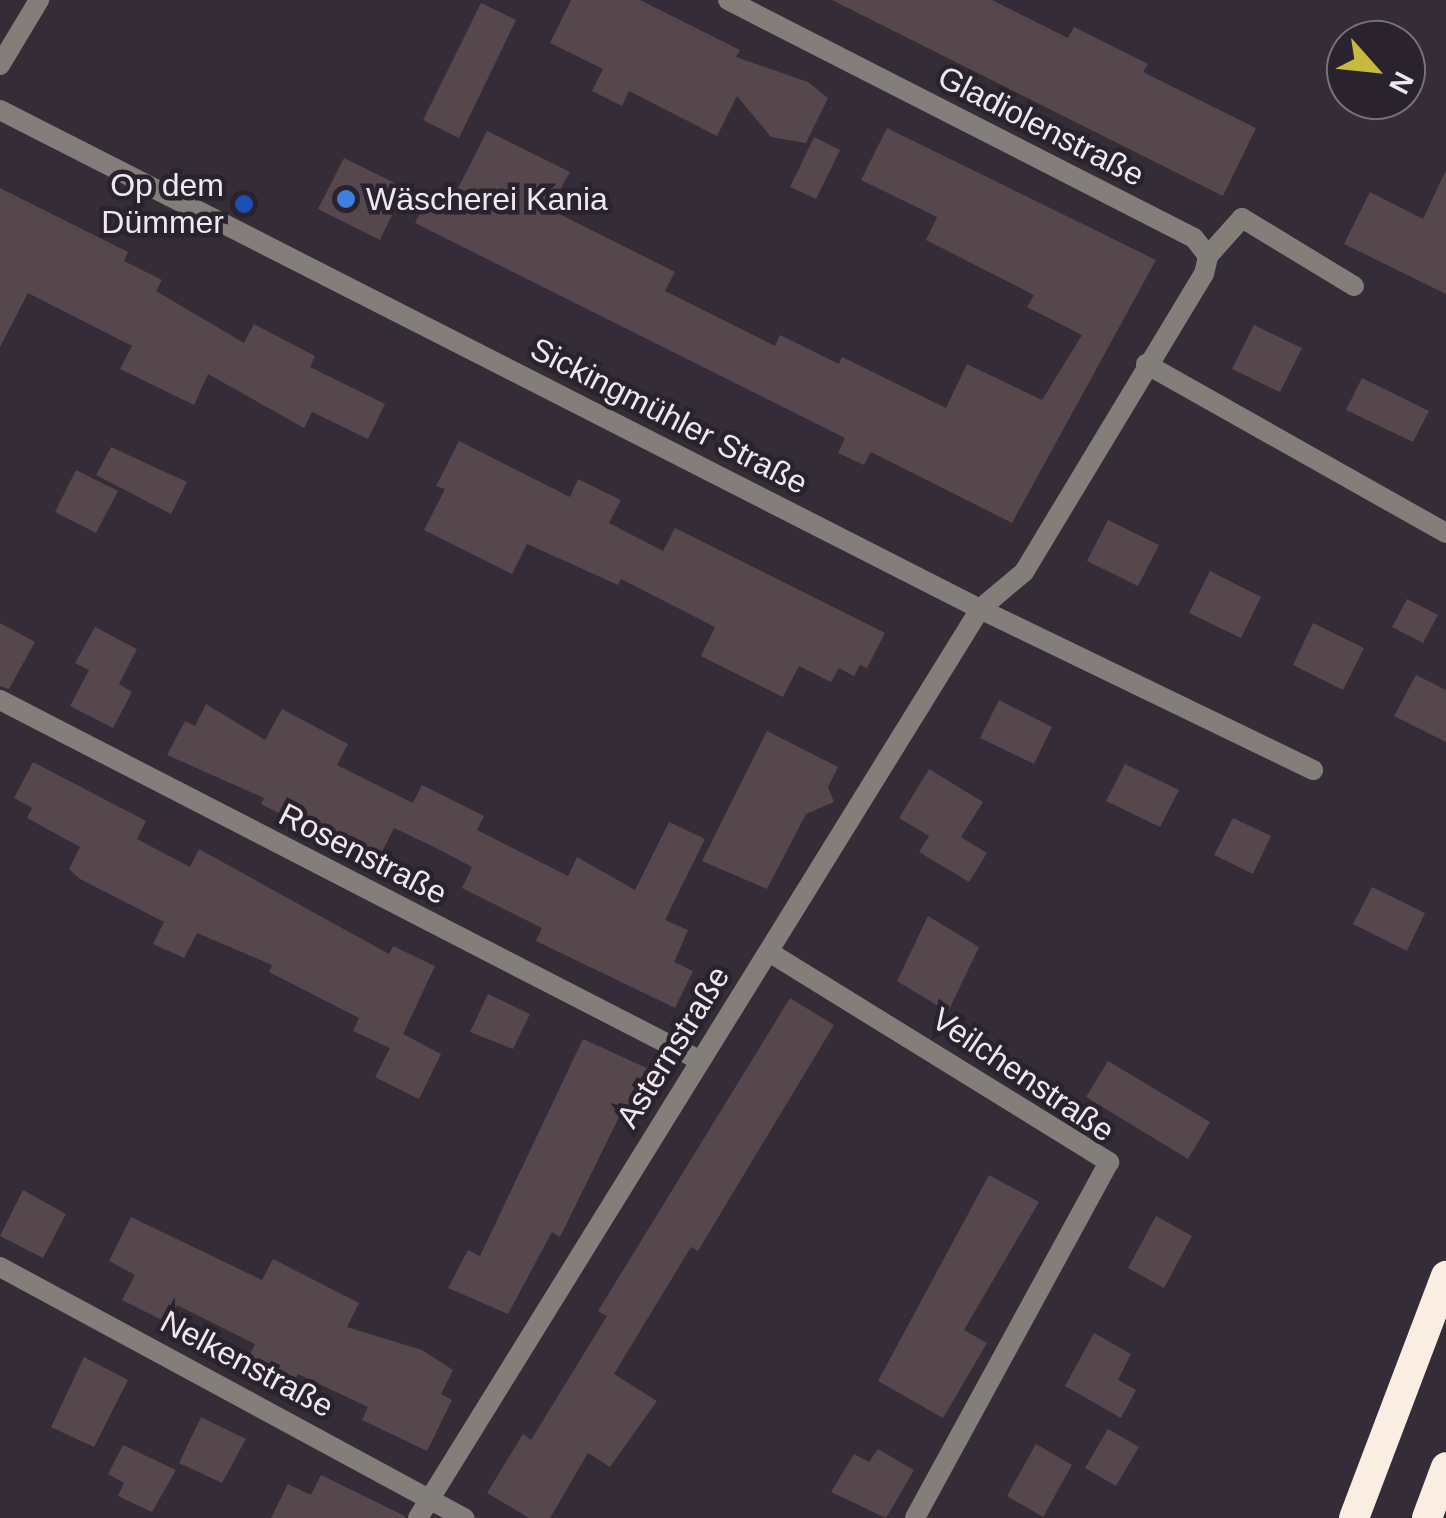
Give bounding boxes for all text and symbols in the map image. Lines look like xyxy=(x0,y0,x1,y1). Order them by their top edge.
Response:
north arrow xyxy=(1326,20,1426,120)
street label: Gladiolenstraße xyxy=(932,58,1150,194)
text: N xyxy=(1383,67,1420,99)
place label: Op dem Dümmer xyxy=(101,167,224,242)
place label: Wäscherei Kania xyxy=(366,180,608,218)
marker: Wäscherei Kania xyxy=(335,188,357,210)
marker: Op dem Dümmer xyxy=(233,193,255,215)
street label: Sickingmühler Straße xyxy=(524,329,814,503)
street label: Rosenstraße xyxy=(273,795,453,913)
street label: Asternstraße xyxy=(608,959,738,1135)
street label: Veilchenstraße xyxy=(925,1000,1121,1150)
street label: Nelkenstraße xyxy=(154,1302,340,1426)

